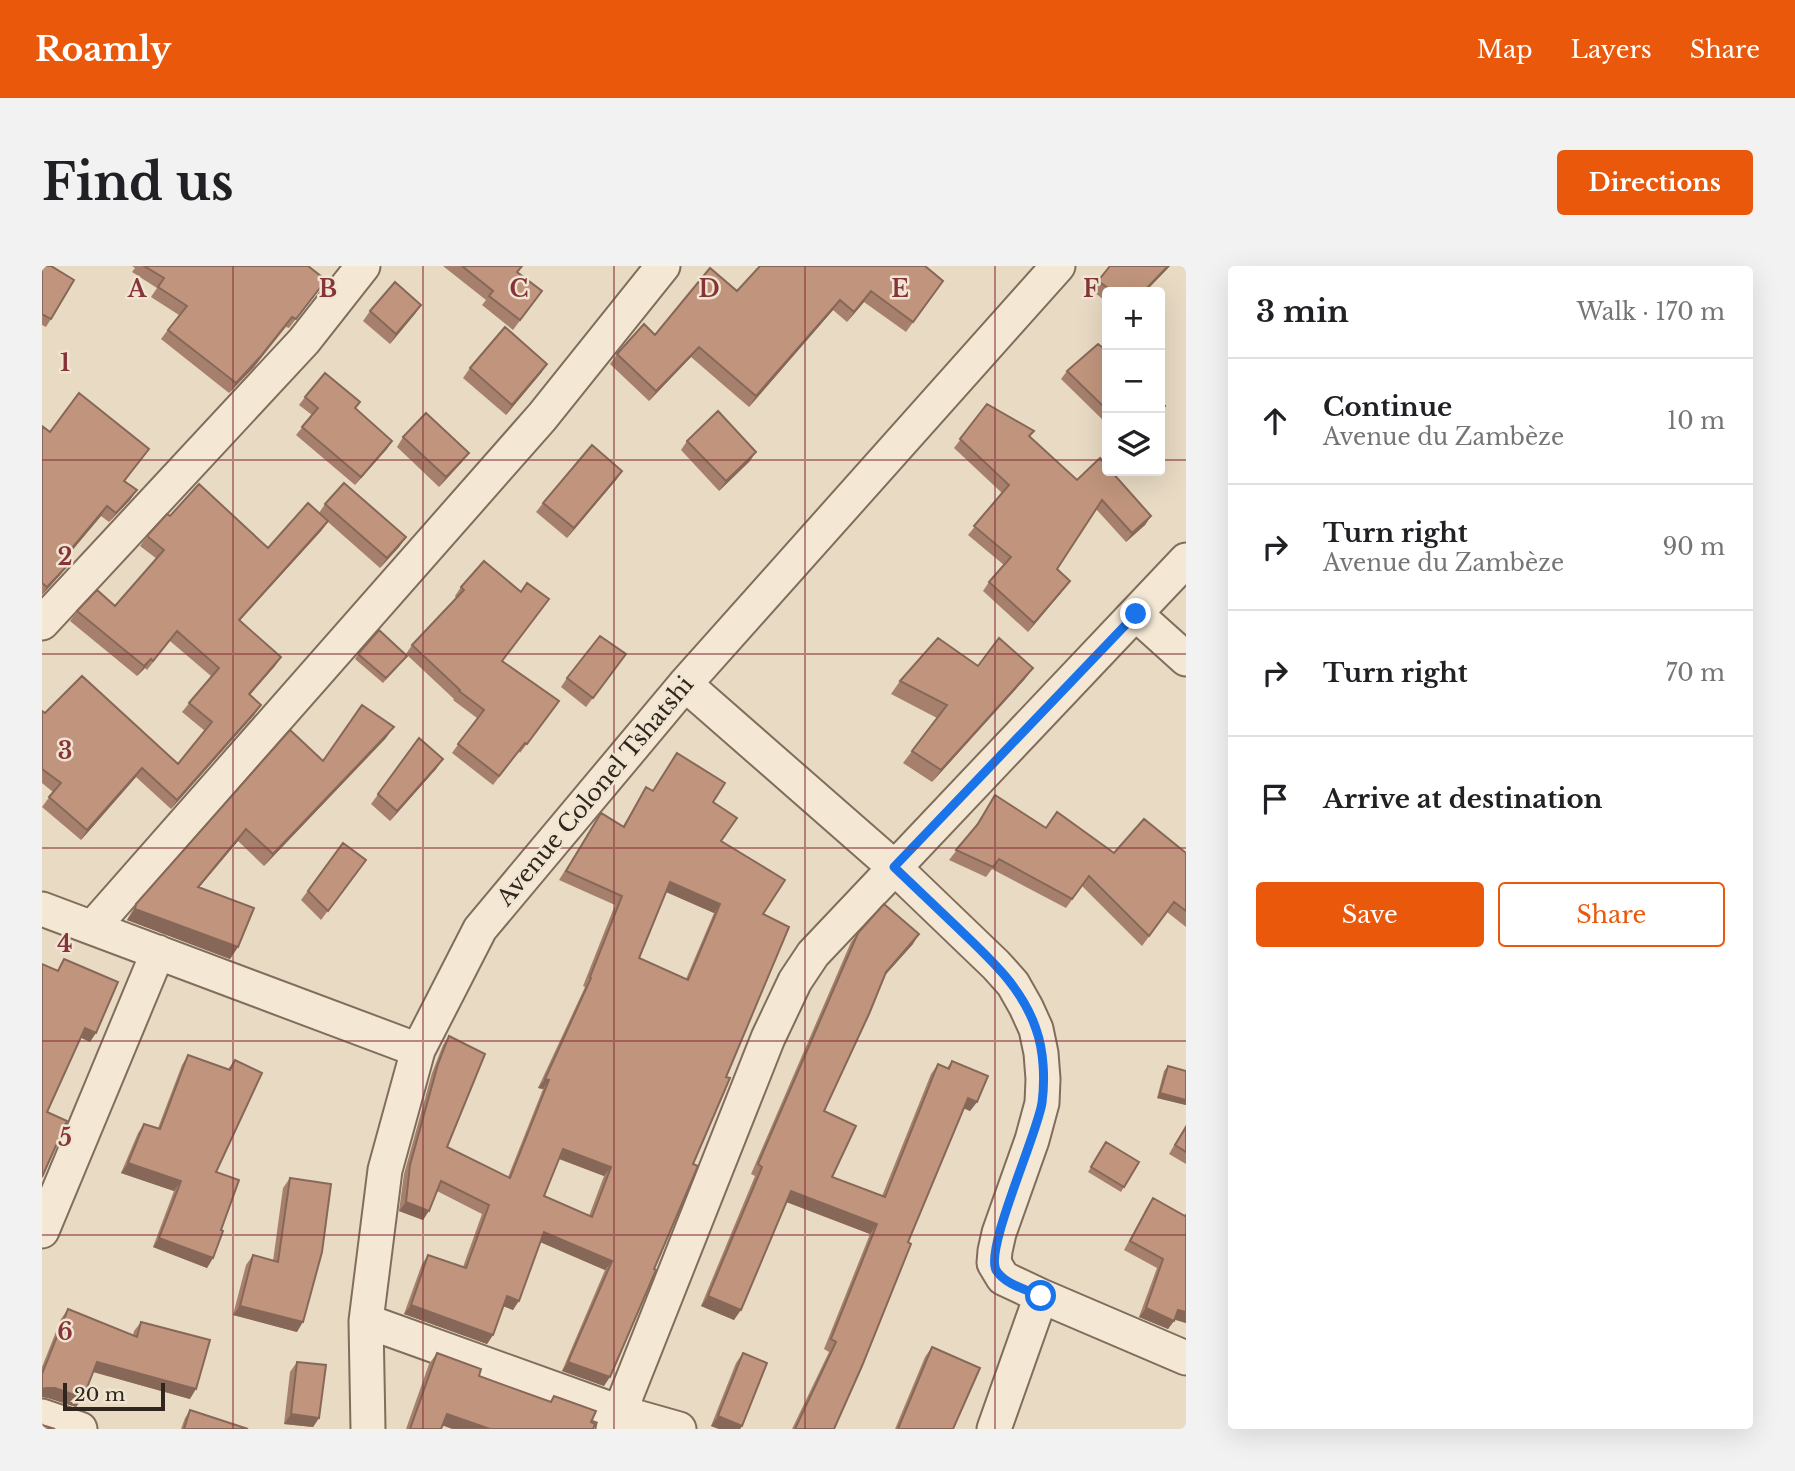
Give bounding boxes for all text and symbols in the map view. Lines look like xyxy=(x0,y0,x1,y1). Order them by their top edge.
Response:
text: Roamly xyxy=(35,29,171,70)
text: Map xyxy=(1477,35,1533,64)
text: Layers xyxy=(1571,35,1652,64)
text: Share xyxy=(1690,35,1760,64)
button: Directions xyxy=(1557,150,1753,215)
text: Find us xyxy=(42,152,234,213)
text: A xyxy=(127,275,148,303)
text: B xyxy=(319,275,337,303)
text: C xyxy=(510,275,528,303)
text: D xyxy=(698,275,720,303)
text: E xyxy=(891,275,909,303)
text: F xyxy=(1083,275,1099,303)
map controls xyxy=(1102,287,1165,476)
button: + xyxy=(1102,287,1165,350)
text: 3 min xyxy=(1256,293,1349,330)
text: Walk · 170 m xyxy=(1577,298,1725,326)
text: 1 xyxy=(60,349,70,377)
button: − xyxy=(1102,350,1165,413)
text: Continue xyxy=(1323,391,1452,423)
icon: ahead xyxy=(1256,402,1294,440)
text: 10 m xyxy=(1667,407,1725,435)
button: layers xyxy=(1102,413,1165,476)
text: Avenue du Zambèze xyxy=(1323,423,1564,451)
text: Turn right xyxy=(1323,517,1468,549)
icon: right xyxy=(1256,528,1294,566)
text: 90 m xyxy=(1663,533,1725,561)
text: 2 xyxy=(58,543,72,571)
text: Avenue du Zambèze xyxy=(1323,549,1564,577)
route end xyxy=(1120,598,1151,629)
icon: right xyxy=(1256,654,1294,692)
text: Turn right xyxy=(1323,657,1468,689)
text: 70 m xyxy=(1666,659,1725,687)
street label: Avenue Colonel Tshatshi xyxy=(490,671,699,912)
text: 3 xyxy=(58,737,72,765)
icon: arrive xyxy=(1256,780,1294,818)
text: Arrive at destination xyxy=(1323,783,1603,815)
button: Save xyxy=(1256,882,1484,947)
button: Share xyxy=(1498,882,1725,947)
text: 4 xyxy=(57,930,73,958)
text: 5 xyxy=(58,1124,72,1152)
route start xyxy=(1025,1280,1056,1311)
text: 6 xyxy=(57,1318,73,1346)
scale bar xyxy=(63,1380,164,1412)
text: 20 m xyxy=(74,1383,125,1406)

